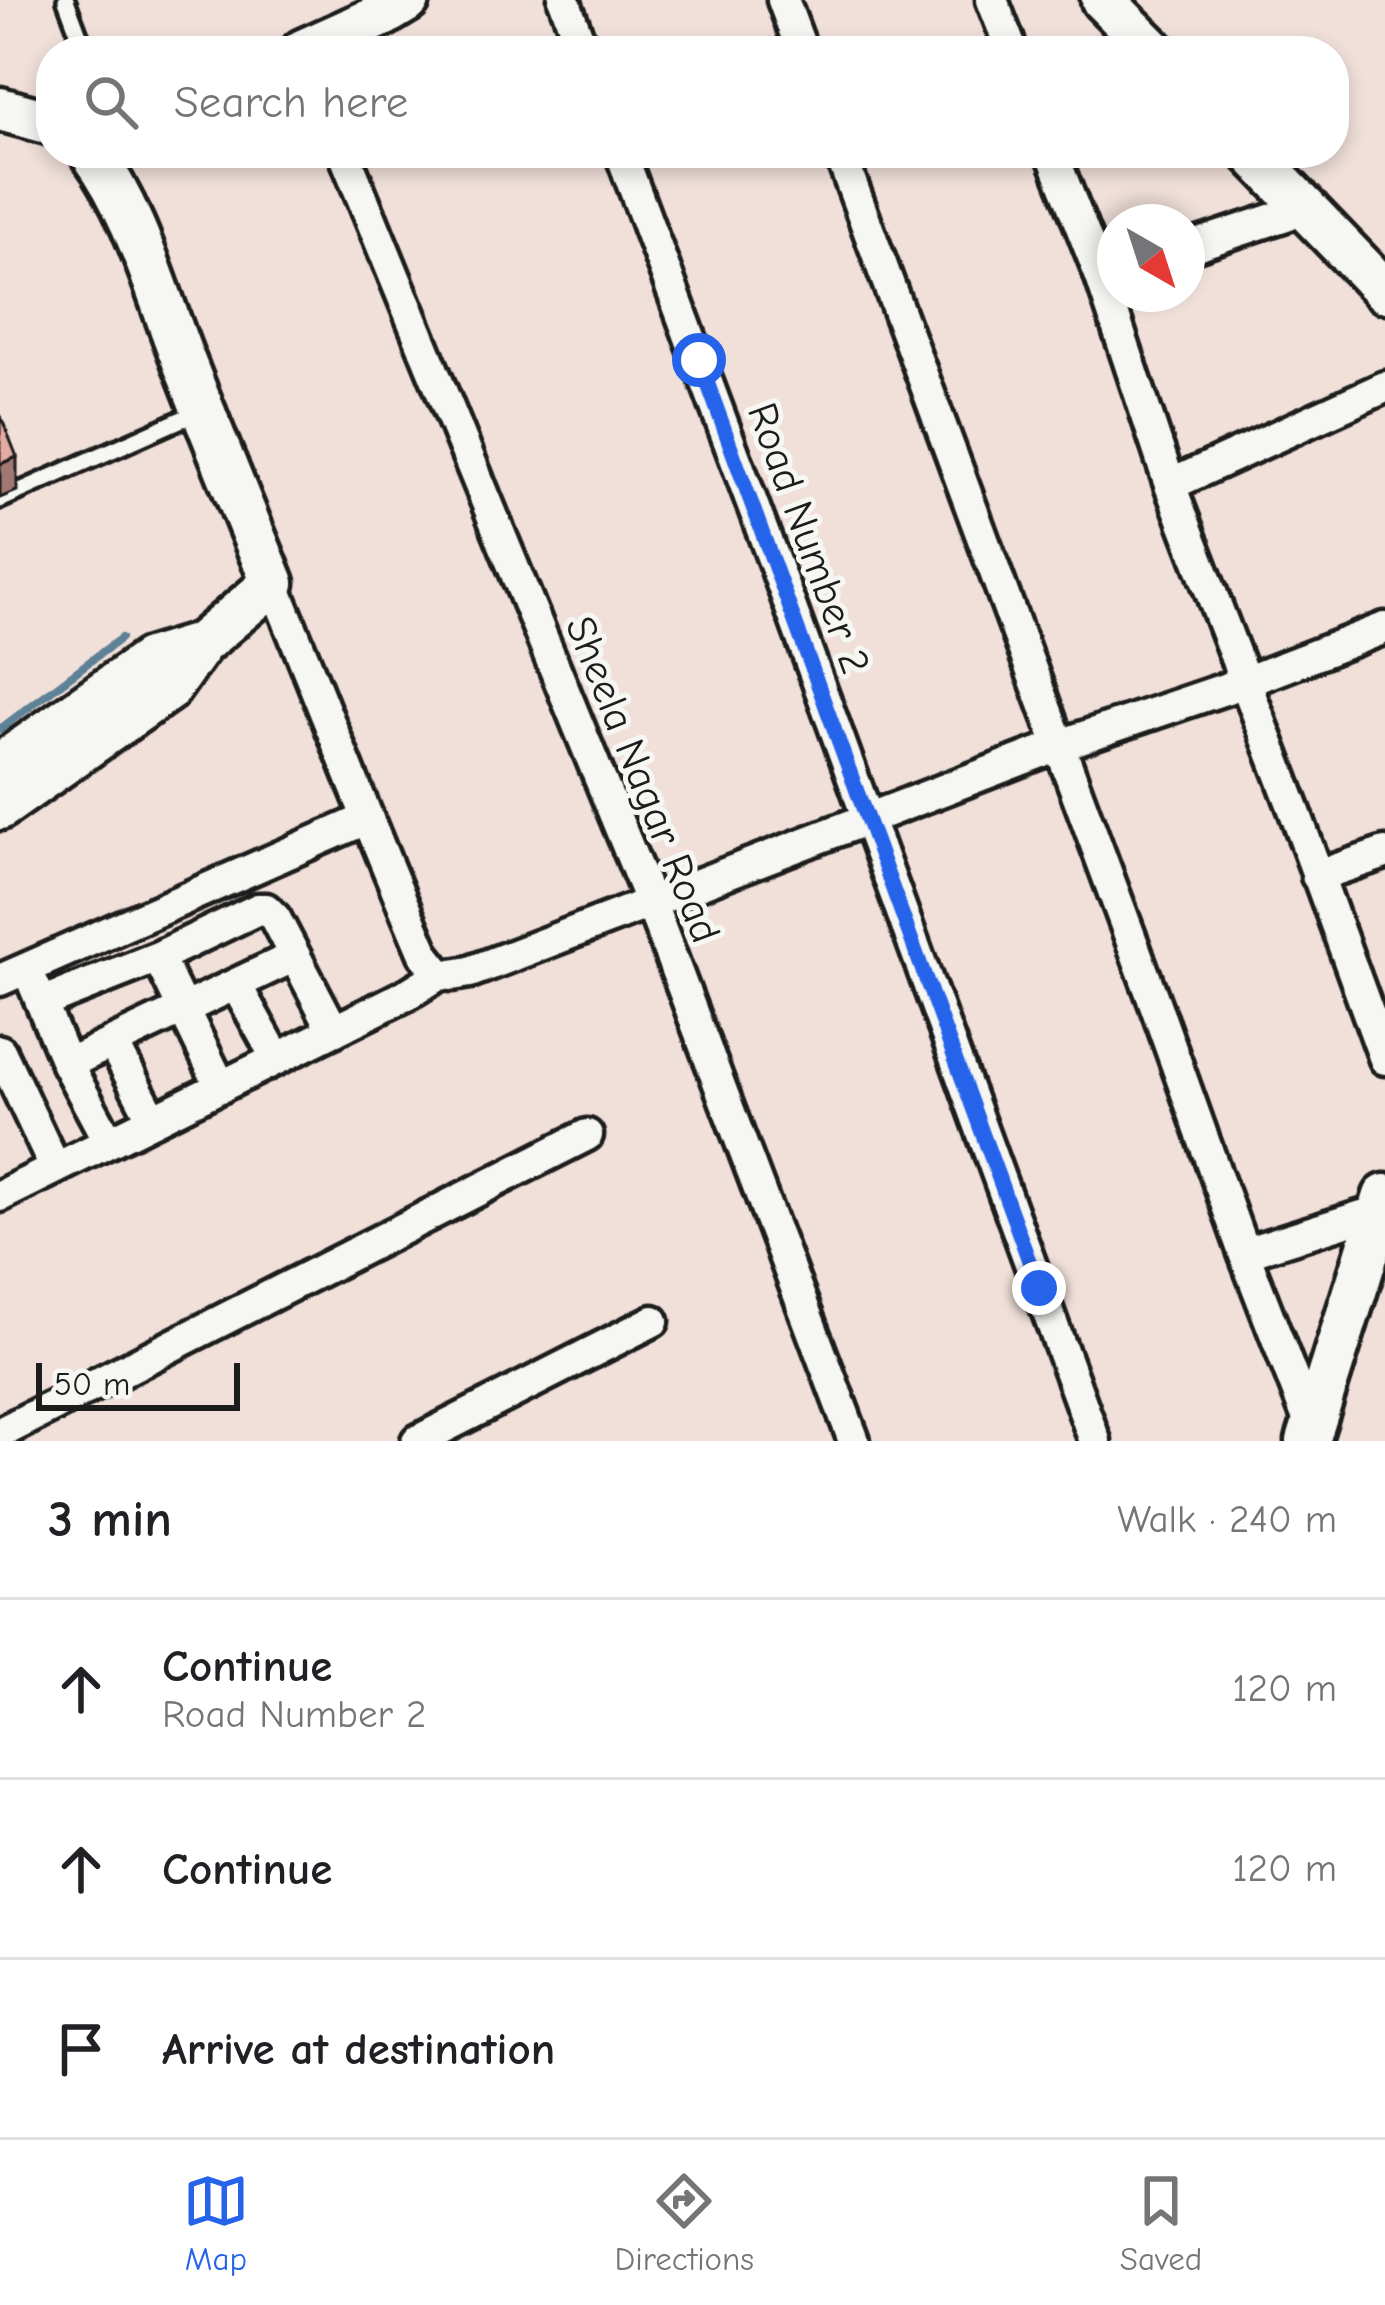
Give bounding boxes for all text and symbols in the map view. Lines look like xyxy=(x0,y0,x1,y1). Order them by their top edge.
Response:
search box xyxy=(36,36,1349,168)
icon: search xyxy=(78,69,144,135)
text: Search here xyxy=(174,76,408,128)
north arrow xyxy=(1097,204,1205,312)
route start xyxy=(672,333,726,387)
street label: Road Number 2 xyxy=(737,396,880,681)
street label: Sheela Nagar Road xyxy=(555,609,730,950)
route end xyxy=(1012,1261,1066,1315)
scale bar xyxy=(36,1357,240,1410)
text: 50 m xyxy=(54,1365,130,1403)
text: 3 min xyxy=(48,1490,172,1549)
text: Walk · 240 m xyxy=(1117,1497,1337,1542)
text: Continue xyxy=(162,1640,332,1692)
icon: ahead xyxy=(48,1656,114,1722)
text: 120 m xyxy=(1232,1666,1337,1711)
text: Road Number 2 xyxy=(162,1692,426,1737)
icon: ahead xyxy=(48,1836,114,1902)
text: Continue xyxy=(162,1843,332,1895)
text: 120 m xyxy=(1232,1846,1337,1891)
icon: arrive xyxy=(48,2016,114,2082)
text: Arrive at destination xyxy=(162,2023,555,2075)
tab: Map xyxy=(183,2168,249,2278)
tab: Directions xyxy=(615,2168,754,2278)
tab: Saved xyxy=(1120,2168,1202,2278)

